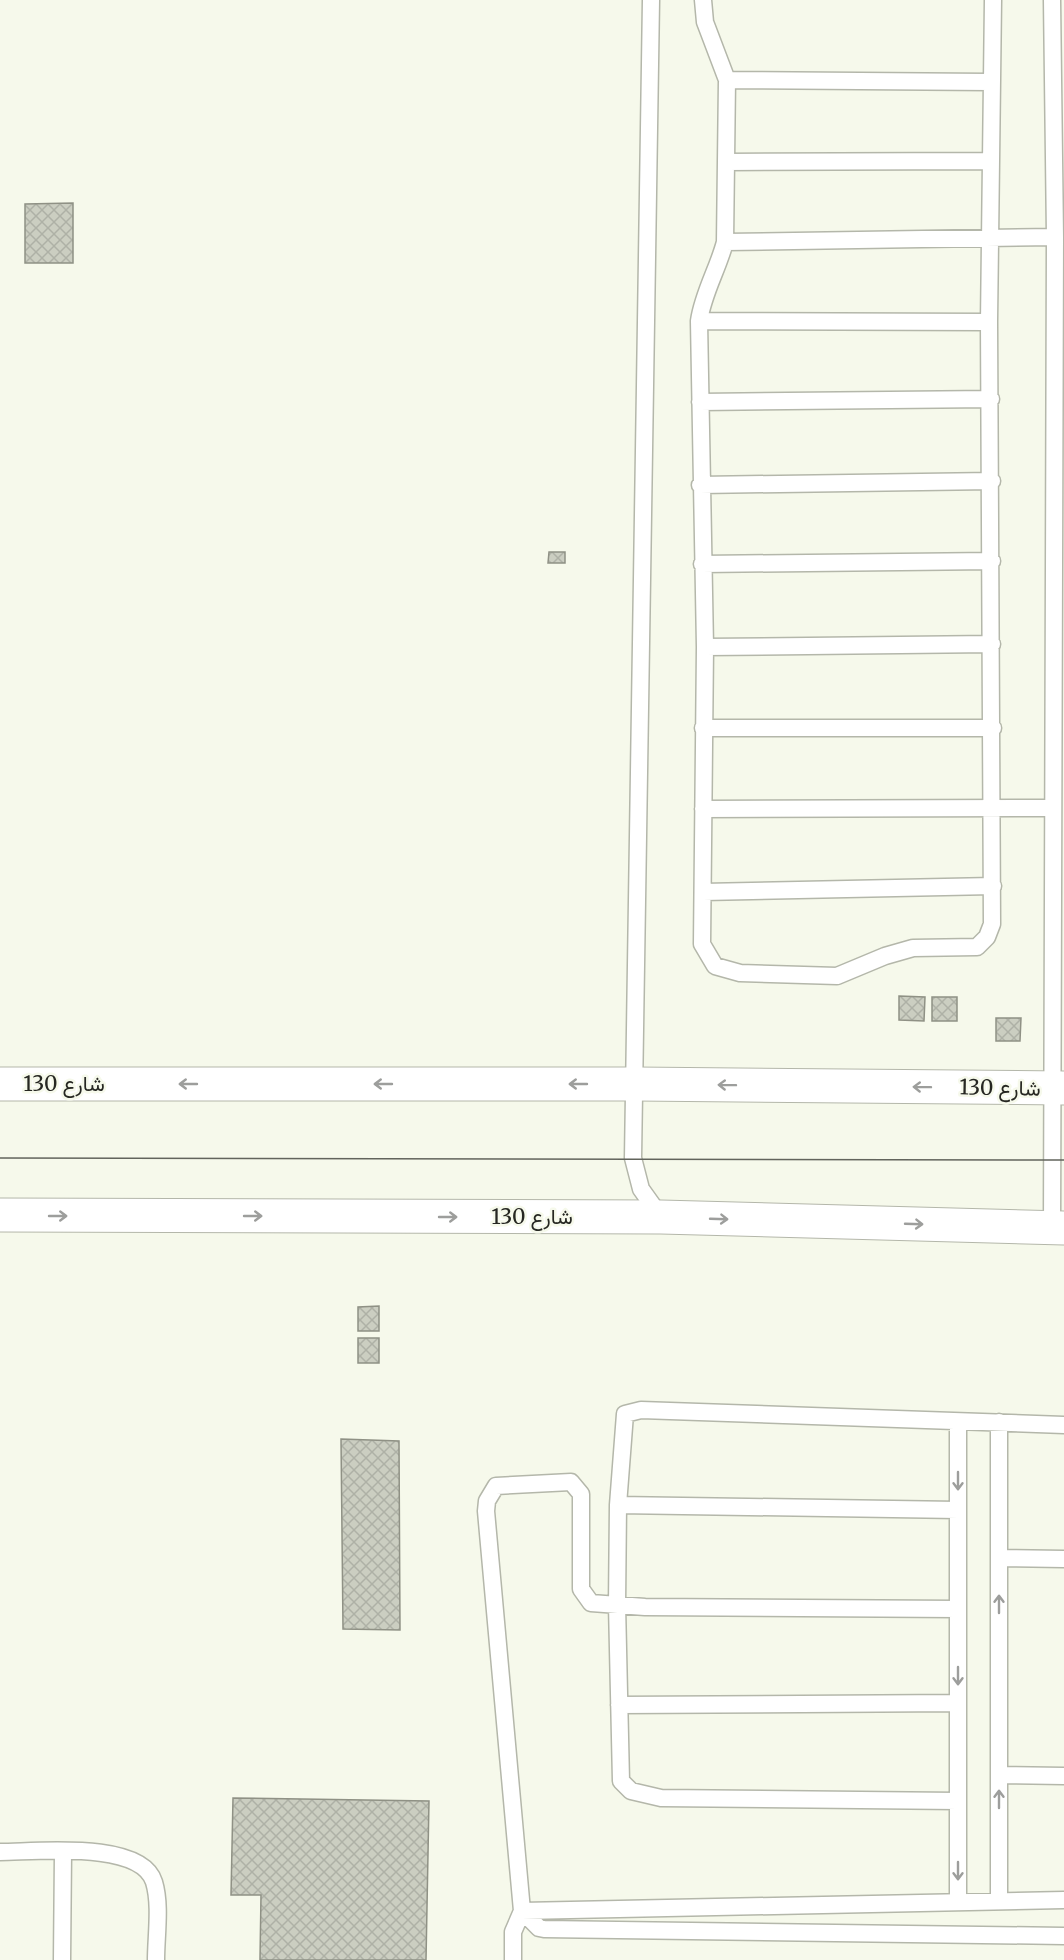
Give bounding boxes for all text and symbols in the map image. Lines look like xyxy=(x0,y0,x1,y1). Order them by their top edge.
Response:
street label: شارع 130 xyxy=(23,1070,105,1098)
street label: شارع 130 xyxy=(959,1073,1041,1103)
one-way arrow xyxy=(178,1078,198,1090)
one-way arrow xyxy=(373,1078,393,1090)
one-way arrow xyxy=(568,1078,588,1090)
one-way arrow xyxy=(717,1079,737,1091)
one-way arrow xyxy=(912,1081,932,1093)
street label: شارع 130 xyxy=(491,1203,573,1231)
one-way arrow xyxy=(48,1210,68,1221)
one-way arrow xyxy=(243,1210,263,1222)
one-way arrow xyxy=(438,1211,458,1223)
one-way arrow xyxy=(709,1213,729,1225)
one-way arrow xyxy=(903,1219,923,1230)
one-way arrow xyxy=(952,1470,964,1490)
one-way arrow xyxy=(993,1595,1005,1615)
one-way arrow xyxy=(952,1665,964,1685)
one-way arrow xyxy=(993,1790,1005,1810)
one-way arrow xyxy=(952,1860,964,1880)

